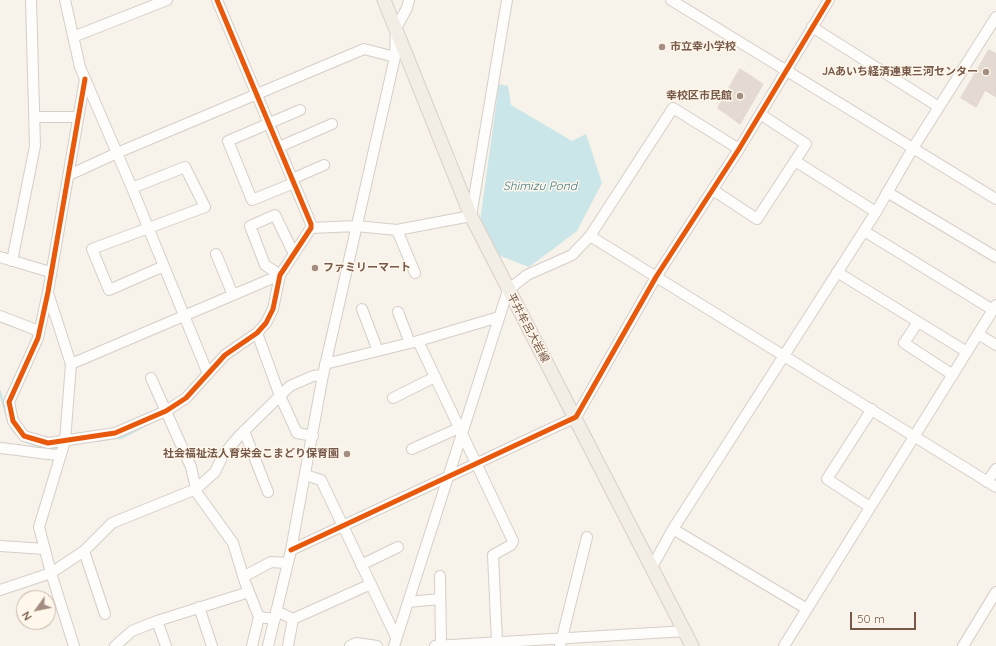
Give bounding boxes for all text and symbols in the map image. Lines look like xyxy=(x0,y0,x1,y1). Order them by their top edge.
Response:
place label: 市立幸小学校 xyxy=(670,40,736,54)
marker: 市立幸小学校 xyxy=(657,42,667,52)
place label: JAあいち経済連東三河センター xyxy=(822,65,978,79)
marker: JAあいち経済連東三河センター xyxy=(981,67,991,77)
place label: 幸校区市民館 xyxy=(666,89,732,103)
marker: 幸校区市民館 xyxy=(735,91,745,101)
water label: Shimizu Pond xyxy=(503,179,577,193)
place label: ファミリーマート xyxy=(323,261,411,275)
marker: ファミリーマート xyxy=(310,263,320,273)
street label: 平井牟呂大岩線 xyxy=(504,291,552,365)
place label: 社会福祉法人育栄会こまどり保育園 xyxy=(163,447,339,461)
marker: 社会福祉法人育栄会こまどり保育園 xyxy=(342,449,352,459)
north arrow xyxy=(16,590,56,630)
scale bar xyxy=(852,604,918,630)
text: N xyxy=(19,609,35,623)
text: 50 m xyxy=(857,611,885,626)

